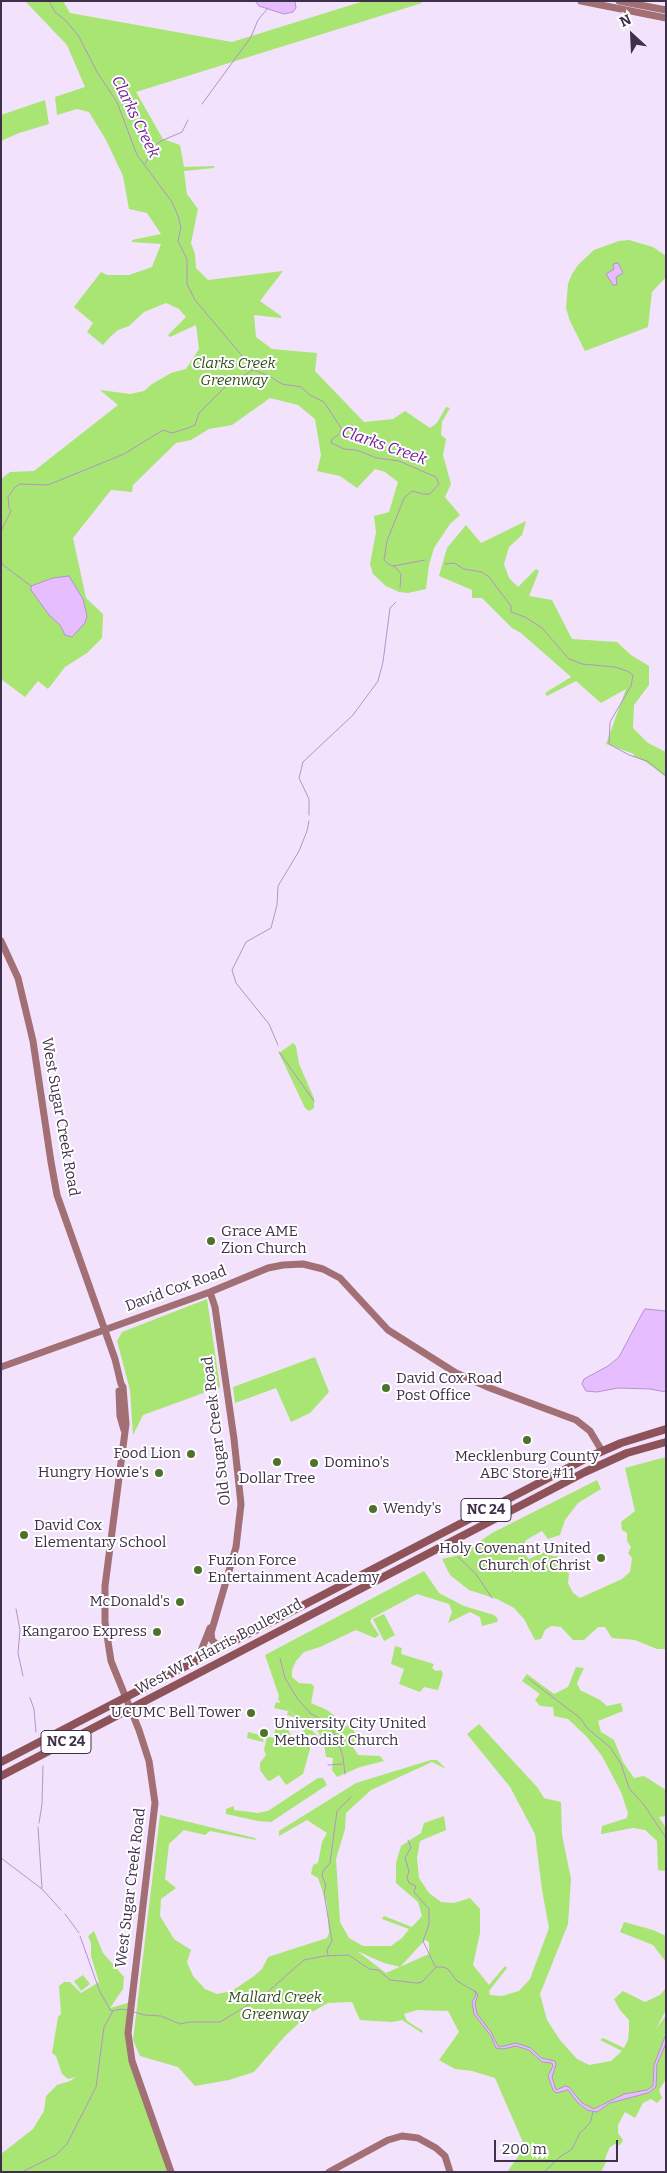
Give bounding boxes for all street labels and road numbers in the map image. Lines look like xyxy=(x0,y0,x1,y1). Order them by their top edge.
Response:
street label: West Sugar Creek Road xyxy=(37,1036,83,1198)
street label: David Cox Road xyxy=(123,1262,229,1316)
street label: Old Sugar Creek Road xyxy=(199,1355,235,1507)
road number: NC 24 xyxy=(461,1498,511,1522)
street label: West W T Harris Boulevard xyxy=(133,1595,305,1699)
road number: NC 24 xyxy=(41,1730,91,1754)
street label: West Sugar Creek Road xyxy=(112,1807,150,1969)

